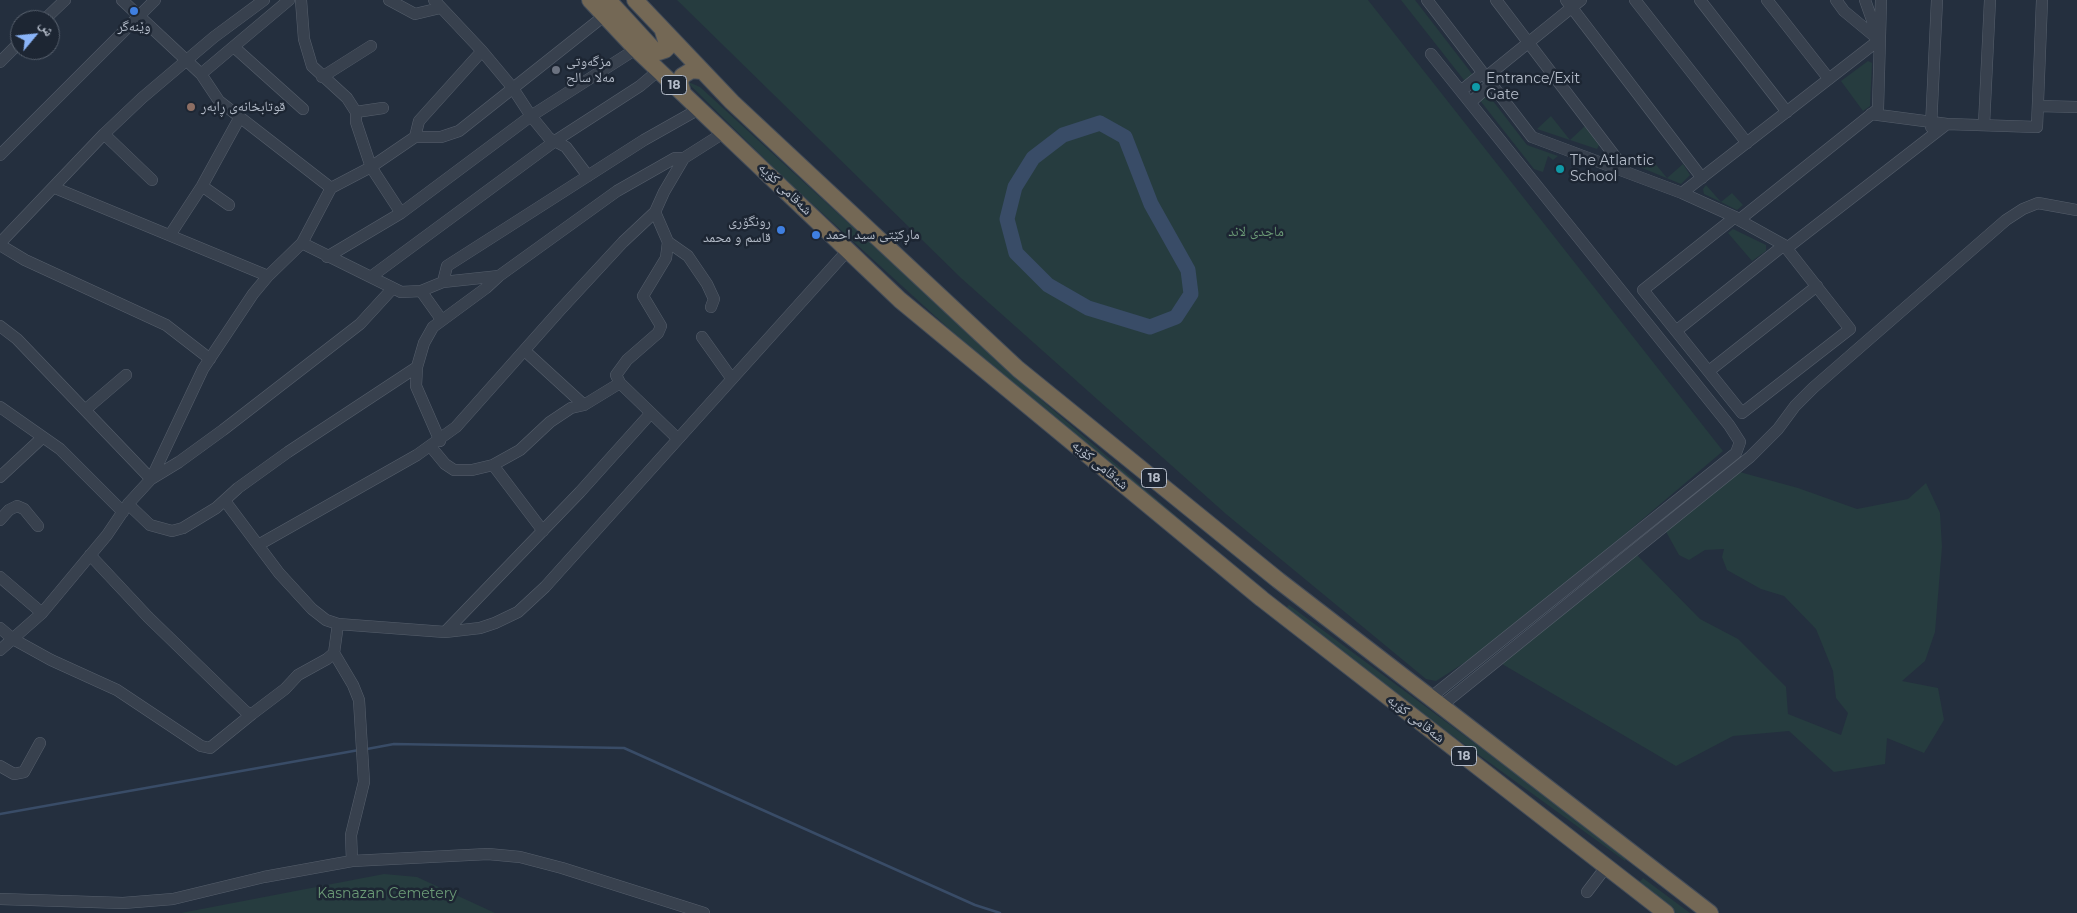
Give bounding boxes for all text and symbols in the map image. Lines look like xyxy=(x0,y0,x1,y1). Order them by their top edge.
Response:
marker: وێنەگر xyxy=(128,5,140,17)
north arrow xyxy=(10,10,60,60)
text: ش xyxy=(36,18,59,39)
place label: وێنەگر xyxy=(117,19,151,35)
place label: مزگەوتی مەلا سالح xyxy=(566,54,615,86)
marker: مزگەوتی مەلا سالح xyxy=(550,64,562,76)
place label: Entrance/Exit Gate xyxy=(1486,71,1580,104)
road number: 18 xyxy=(662,76,686,94)
marker: Entrance/Exit Gate xyxy=(1470,81,1482,93)
place label: قوتابخانەی ڕابەر xyxy=(201,99,285,115)
marker: قوتابخانەی ڕابەر xyxy=(185,101,197,113)
place label: The Atlantic School xyxy=(1570,153,1654,186)
street label: شەقامی کۆیە xyxy=(755,159,815,219)
marker: The Atlantic School xyxy=(1554,163,1566,175)
place label: رونگۆری قاسم و محمد xyxy=(703,214,771,246)
marker: رونگۆری قاسم و محمد xyxy=(775,224,787,236)
park label: ماجدی لاند xyxy=(1228,224,1284,240)
place label: ماڕکێتی سید احمد xyxy=(826,227,920,243)
marker: ماڕکێتی سید احمد xyxy=(810,229,822,241)
street label: شەقامی کۆیە xyxy=(1069,437,1131,493)
road number: 18 xyxy=(1142,468,1166,488)
street label: شەقامی کۆیە xyxy=(1384,691,1448,747)
road number: 18 xyxy=(1452,746,1476,766)
park label: Kasnazan Cemetery xyxy=(317,886,457,902)

